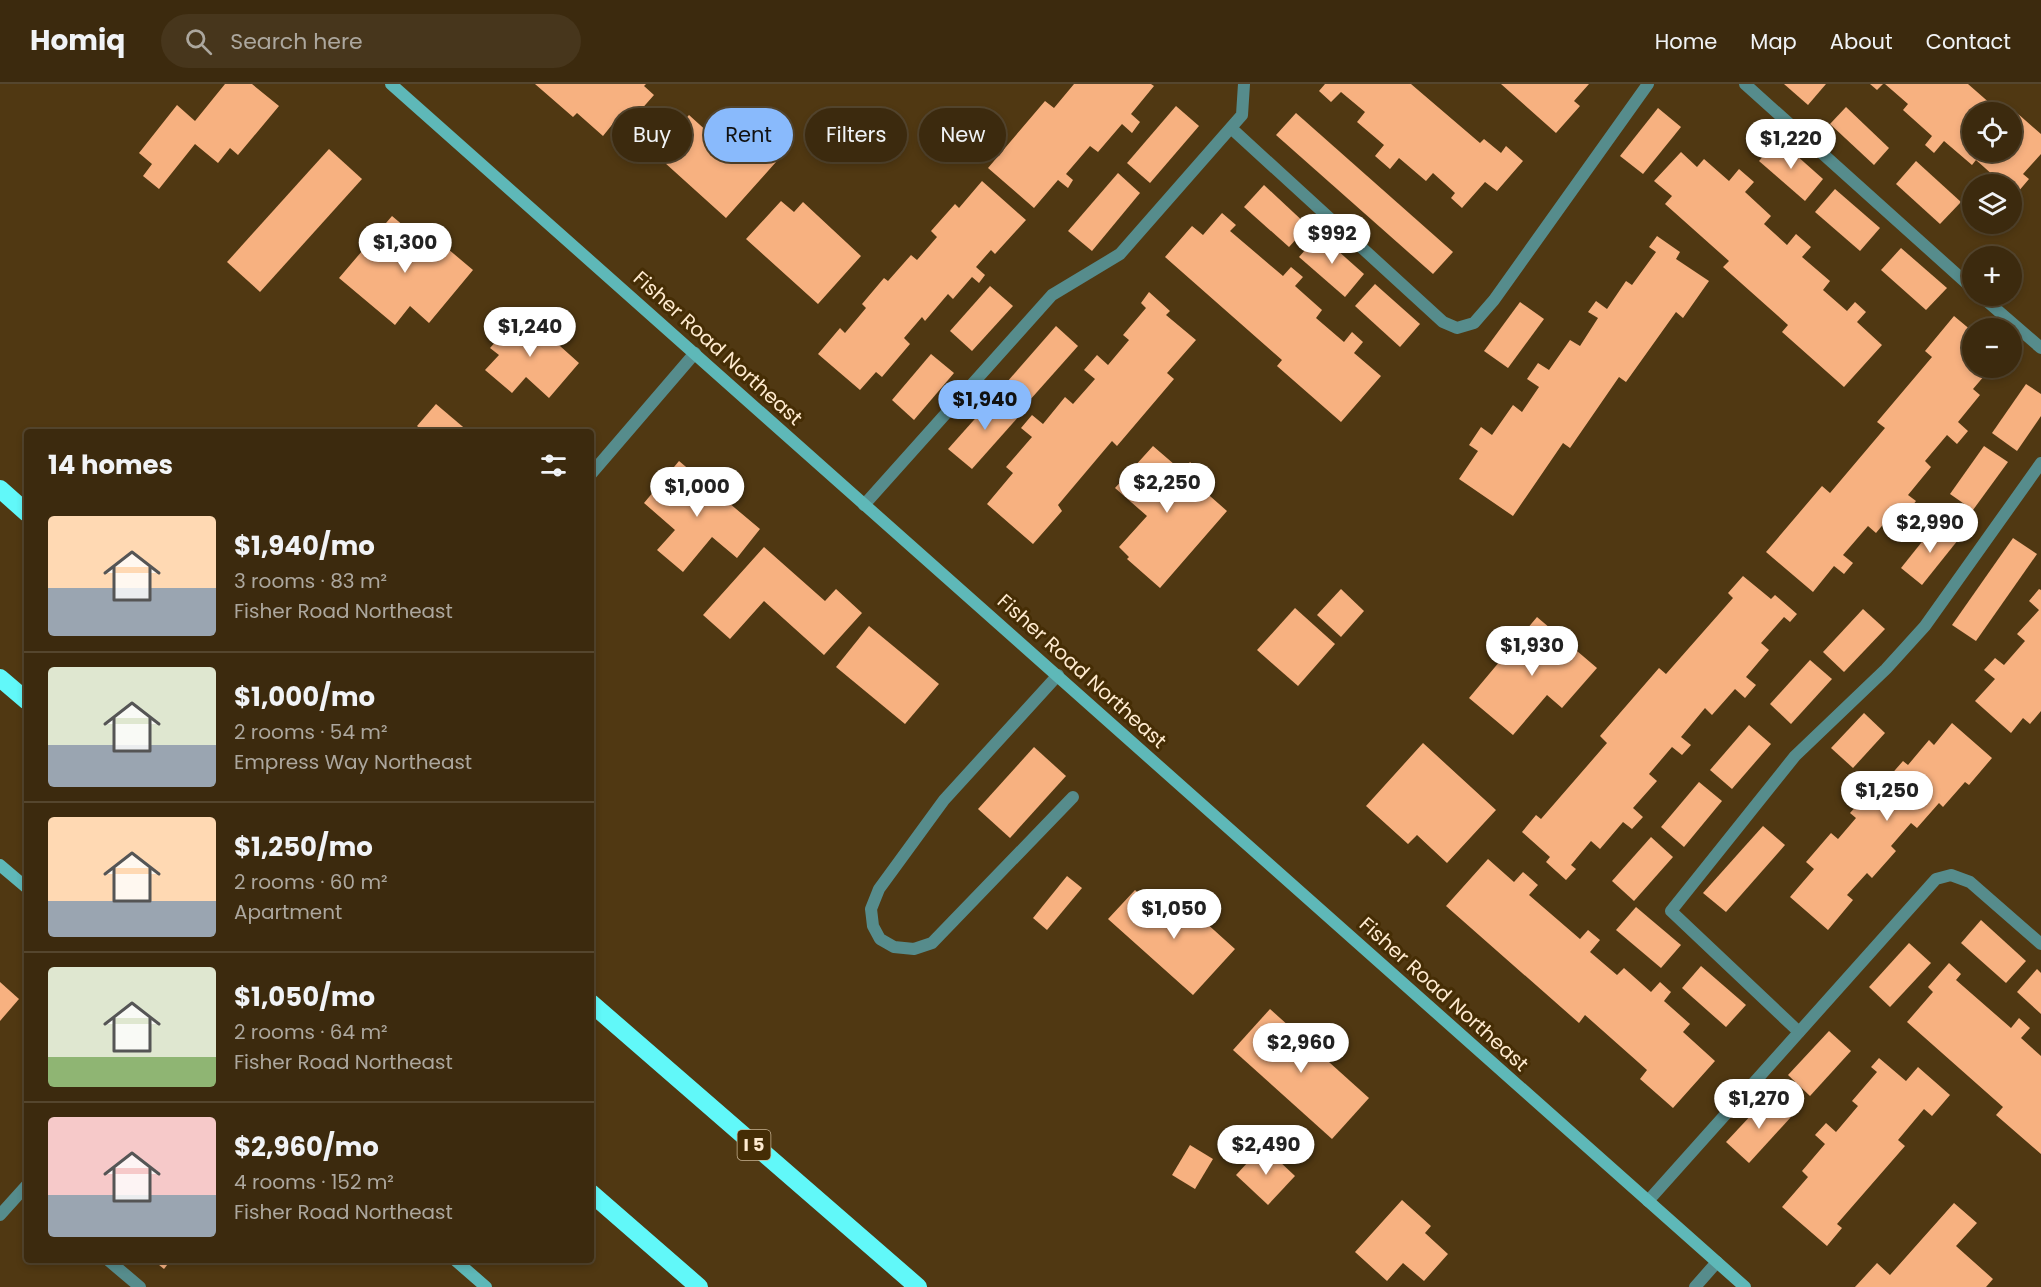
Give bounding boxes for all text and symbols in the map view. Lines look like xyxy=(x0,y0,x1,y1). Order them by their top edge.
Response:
search box xyxy=(161,14,581,68)
text: Homiq xyxy=(30,21,125,60)
icon: search xyxy=(182,25,215,58)
text: Search here xyxy=(230,26,363,57)
text: Home xyxy=(1655,27,1717,56)
text: Map xyxy=(1750,27,1797,56)
text: About xyxy=(1830,27,1893,56)
text: Contact xyxy=(1926,27,2011,56)
map controls xyxy=(1962,102,2022,378)
button: locate xyxy=(1962,102,2022,162)
chip: Buy xyxy=(612,108,692,162)
chip: Rent xyxy=(704,108,793,162)
chip: Filters xyxy=(805,108,907,162)
chip: New xyxy=(919,108,1006,162)
pin: $1,220 xyxy=(1742,119,1840,170)
text: $1,220 xyxy=(1760,124,1822,152)
button: layers xyxy=(1962,174,2022,234)
pin: $992 xyxy=(1296,214,1368,265)
text: $992 xyxy=(1307,219,1357,247)
pin: $1,300 xyxy=(356,223,454,274)
text: $1,300 xyxy=(373,228,437,256)
button: + xyxy=(1962,246,2022,306)
street label: Fisher Road Northeast xyxy=(627,264,809,432)
pin: $1,240 xyxy=(481,307,579,358)
text: $1,240 xyxy=(498,312,562,340)
button: − xyxy=(1962,318,2022,378)
pin: $1,940 xyxy=(936,380,1034,431)
text: $1,940 xyxy=(952,385,1018,413)
text: 14 homes xyxy=(48,447,173,483)
icon: filters xyxy=(537,449,570,482)
pin: $2,250 xyxy=(1118,463,1216,514)
pin: $1,000 xyxy=(648,467,746,518)
text: $2,250 xyxy=(1133,468,1201,496)
text: $1,000 xyxy=(664,472,730,500)
pin: $2,990 xyxy=(1881,503,1979,554)
text: $2,990 xyxy=(1896,508,1964,536)
text: $1,940/mo xyxy=(234,528,375,564)
icon: home xyxy=(96,540,168,612)
text: 3 rooms · 83 m² xyxy=(234,567,387,595)
street label: Fisher Road Northeast xyxy=(991,587,1173,755)
text: Fisher Road Northeast xyxy=(234,597,453,625)
pin: $1,930 xyxy=(1483,626,1581,677)
text: $1,930 xyxy=(1500,631,1564,659)
text: $1,000/mo xyxy=(234,679,375,715)
icon: home xyxy=(96,691,168,763)
text: 2 rooms · 54 m² xyxy=(234,718,388,746)
text: Empress Way Northeast xyxy=(234,748,472,776)
pin: $1,250 xyxy=(1838,771,1936,822)
text: $1,250 xyxy=(1855,776,1919,804)
text: $1,250/mo xyxy=(234,829,373,865)
icon: home xyxy=(96,841,168,913)
text: 2 rooms · 60 m² xyxy=(234,868,388,896)
pin: $1,050 xyxy=(1125,889,1223,940)
text: $1,050 xyxy=(1141,894,1207,922)
text: Apartment xyxy=(234,898,342,926)
street label: Fisher Road Northeast xyxy=(1353,910,1535,1078)
text: $1,050/mo xyxy=(234,979,375,1015)
icon: home xyxy=(96,991,168,1063)
text: 2 rooms · 64 m² xyxy=(234,1018,388,1046)
pin: $2,960 xyxy=(1252,1023,1350,1074)
text: $2,960 xyxy=(1267,1028,1335,1056)
text: Fisher Road Northeast xyxy=(234,1048,453,1076)
pin: $1,270 xyxy=(1710,1079,1808,1130)
text: $1,270 xyxy=(1728,1084,1790,1112)
pin: $2,490 xyxy=(1217,1125,1315,1176)
text: $2,960/mo xyxy=(234,1129,379,1165)
road number: I 5 xyxy=(738,1130,771,1160)
text: $2,490 xyxy=(1231,1130,1301,1158)
icon: home xyxy=(96,1141,168,1213)
text: 4 rooms · 152 m² xyxy=(234,1168,394,1196)
text: Fisher Road Northeast xyxy=(234,1198,453,1226)

